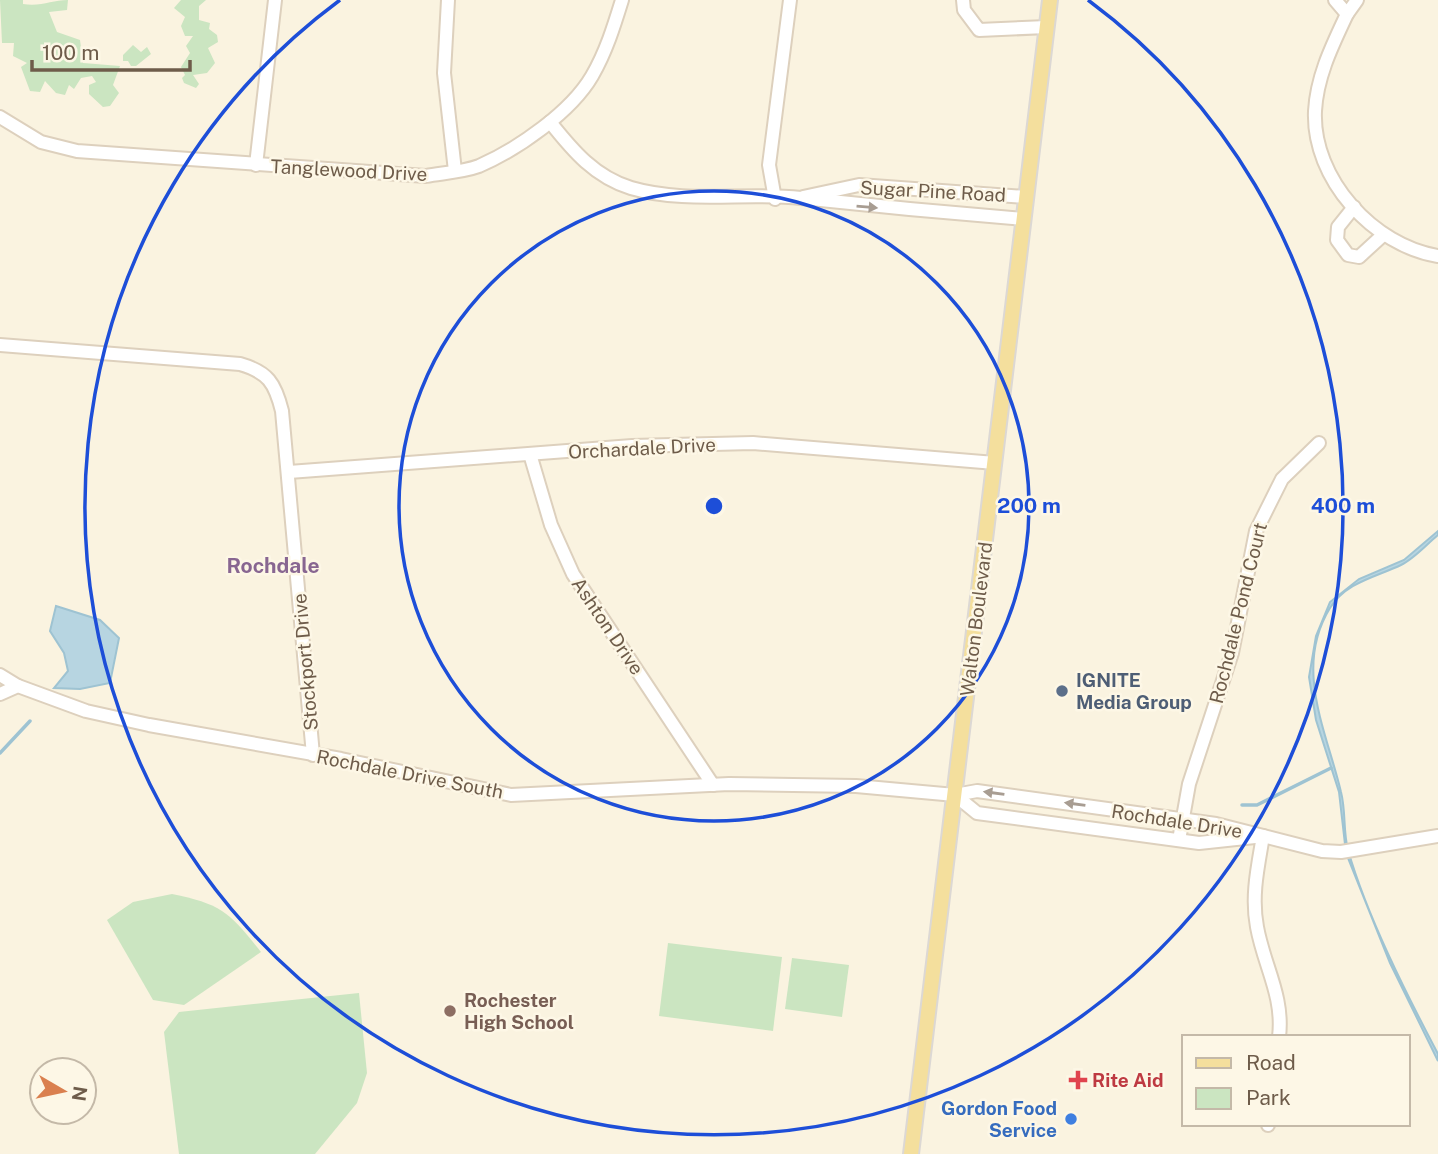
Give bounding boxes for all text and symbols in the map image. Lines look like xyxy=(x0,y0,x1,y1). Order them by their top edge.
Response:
scale bar xyxy=(32,28,189,72)
text: 100 m xyxy=(42,40,99,65)
street label: Tanglewood Drive xyxy=(270,155,428,185)
street label: Sugar Pine Road xyxy=(860,176,1006,206)
one-way arrow xyxy=(856,202,878,213)
street label: Orchardale Drive xyxy=(568,433,716,463)
text: 200 m xyxy=(997,493,1061,518)
text: 400 m xyxy=(1311,493,1375,518)
centre of rings xyxy=(702,494,726,518)
street label: Rochdale Pond Court xyxy=(1205,520,1271,706)
street label: Walton Boulevard xyxy=(956,541,996,697)
district label: Rochdale xyxy=(226,553,320,578)
street label: Ashton Drive xyxy=(567,573,649,679)
street label: Stockport Drive xyxy=(288,592,322,732)
place label: IGNITE Media Group xyxy=(1076,669,1192,713)
marker: IGNITE Media Group xyxy=(1054,683,1070,699)
street label: Rochdale Drive South xyxy=(315,745,505,803)
one-way arrow xyxy=(983,788,1005,799)
one-way arrow xyxy=(1064,799,1086,810)
street label: Rochdale Drive xyxy=(1110,800,1244,842)
place label: Rochester High School xyxy=(464,989,574,1033)
marker: Rochester High School xyxy=(442,1003,458,1019)
legend xyxy=(1182,1035,1410,1126)
text: Road xyxy=(1246,1050,1296,1075)
north arrow xyxy=(28,1056,98,1126)
place label: Rite Aid xyxy=(1092,1069,1163,1091)
marker: Rite Aid xyxy=(1070,1072,1086,1088)
text: N xyxy=(68,1085,92,1103)
text: Park xyxy=(1246,1085,1291,1110)
place label: Gordon Food Service xyxy=(941,1097,1057,1141)
marker: Gordon Food Service xyxy=(1063,1111,1079,1127)

